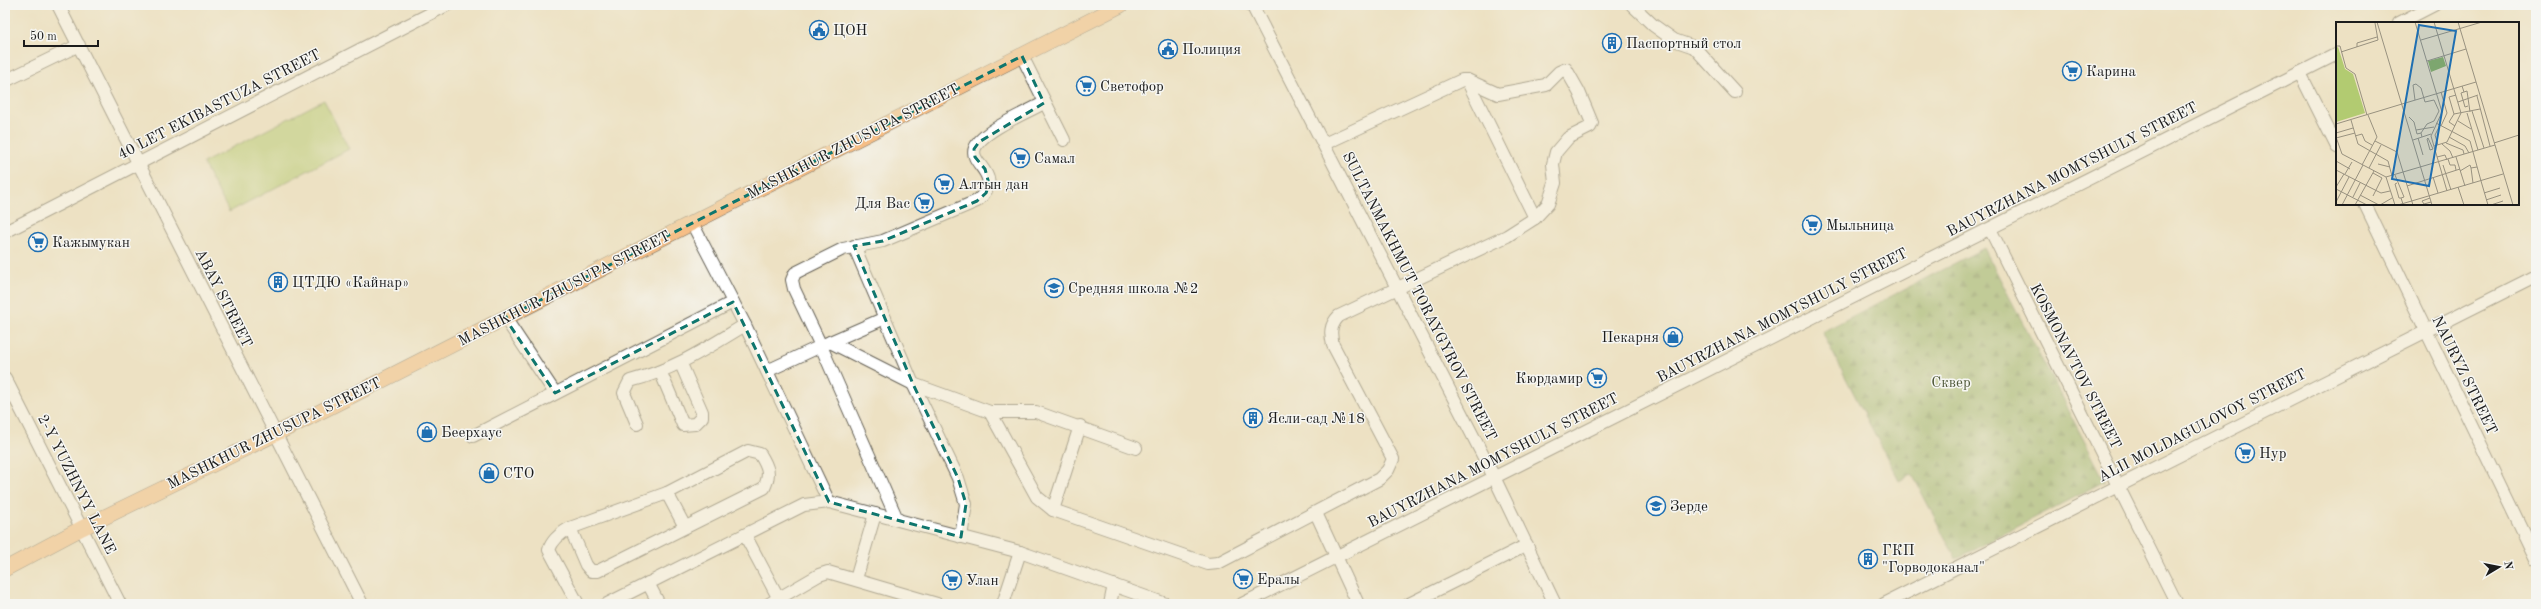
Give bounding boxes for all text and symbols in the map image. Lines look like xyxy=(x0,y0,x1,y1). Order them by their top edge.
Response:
public building icon: ЦОН xyxy=(808,19,830,41)
scale bar xyxy=(24,22,98,48)
inset map xyxy=(2336,22,2519,205)
place label: ЦОН xyxy=(833,24,868,39)
text: 50 m xyxy=(30,30,57,43)
building icon: Паспортный стол xyxy=(1601,32,1623,54)
place label: Паспортный стол xyxy=(1626,37,1741,52)
public building icon: Полиция xyxy=(1157,38,1179,60)
place label: Полиция xyxy=(1182,43,1241,58)
street label: 40 LET EKIBASTUZA STREET xyxy=(116,48,323,163)
supermarket icon: Карина xyxy=(2061,60,2083,82)
place label: Карина xyxy=(2086,65,2136,80)
supermarket icon: Светофор xyxy=(1075,75,1097,97)
place label: Светофор xyxy=(1100,80,1164,95)
street label: MASHKHUR ZHUSUPA STREET xyxy=(745,82,962,203)
street label: BAUYRZHANA MOMYSHULY STREET xyxy=(1945,100,2200,240)
supermarket icon: Самал xyxy=(1009,147,1031,169)
street label: SULTANMAKHMUT TORAYGYROV STREET xyxy=(1339,150,1498,443)
place label: Самал xyxy=(1034,152,1075,167)
supermarket icon: Алтын дан xyxy=(933,173,955,195)
place label: Алтын дан xyxy=(958,178,1029,193)
supermarket icon: Для Вас xyxy=(913,192,935,214)
place label: Для Вас xyxy=(855,197,910,212)
supermarket icon: Мыльница xyxy=(1801,214,1823,236)
place label: Мыльница xyxy=(1826,219,1895,234)
street label: MASHKHUR ZHUSUPA STREET xyxy=(456,229,673,350)
supermarket icon: Кажымукан xyxy=(27,231,49,253)
place label: Кажымукан xyxy=(52,236,130,251)
street label: BAUYRZHANA MOMYSHULY STREET xyxy=(1655,246,1910,386)
street label: ABAY STREET xyxy=(191,247,254,350)
building icon: ЦТДЮ «Кайнар» xyxy=(267,271,289,293)
place label: ЦТДЮ «Кайнар» xyxy=(292,276,409,291)
school or university icon: Средняя школа №2 xyxy=(1043,277,1065,299)
place label: Средняя школа №2 xyxy=(1068,282,1198,297)
street label: KOSMONAVTOV STREET xyxy=(2026,282,2123,452)
street label: NAURYZ STREET xyxy=(2428,314,2499,437)
shop icon: Пекарня xyxy=(1662,326,1684,348)
place label: Пекарня xyxy=(1602,331,1659,346)
supermarket icon: Кюрдамир xyxy=(1586,367,1608,389)
street label: ALII MOLDAGULOVOY STREET xyxy=(2096,367,2309,486)
place label: Кюрдамир xyxy=(1516,372,1583,387)
street label: MASHKHUR ZHUSUPA STREET xyxy=(165,376,384,493)
park label: Сквер xyxy=(1931,376,1971,391)
street label: BAUYRZHANA MOMYSHULY STREET xyxy=(1366,391,1621,531)
building icon: Ясли-сад №18 xyxy=(1242,407,1264,429)
street label: 2-Y YUZHNYY LANE xyxy=(34,412,117,557)
place label: Ясли-сад №18 xyxy=(1267,412,1365,427)
shop icon: Беерхаус xyxy=(416,421,438,443)
place label: Беерхаус xyxy=(441,426,502,441)
supermarket icon: Нур xyxy=(2234,442,2256,464)
place label: Нур xyxy=(2259,447,2287,462)
shop icon: СТО xyxy=(478,462,500,484)
place label: СТО xyxy=(503,467,534,482)
school or university icon: Зерде xyxy=(1645,495,1667,517)
place label: Зерде xyxy=(1670,500,1708,515)
place label: ГКП "Горводоканал" xyxy=(1882,544,1985,576)
north arrow xyxy=(2479,547,2519,587)
building icon: ГКП "Горводоканал" xyxy=(1857,548,1879,570)
text: N xyxy=(2501,560,2514,571)
supermarket icon: Ералы xyxy=(1232,568,1254,590)
supermarket icon: Улан xyxy=(941,569,963,591)
place label: Ералы xyxy=(1257,573,1300,588)
place label: Улан xyxy=(966,574,999,589)

